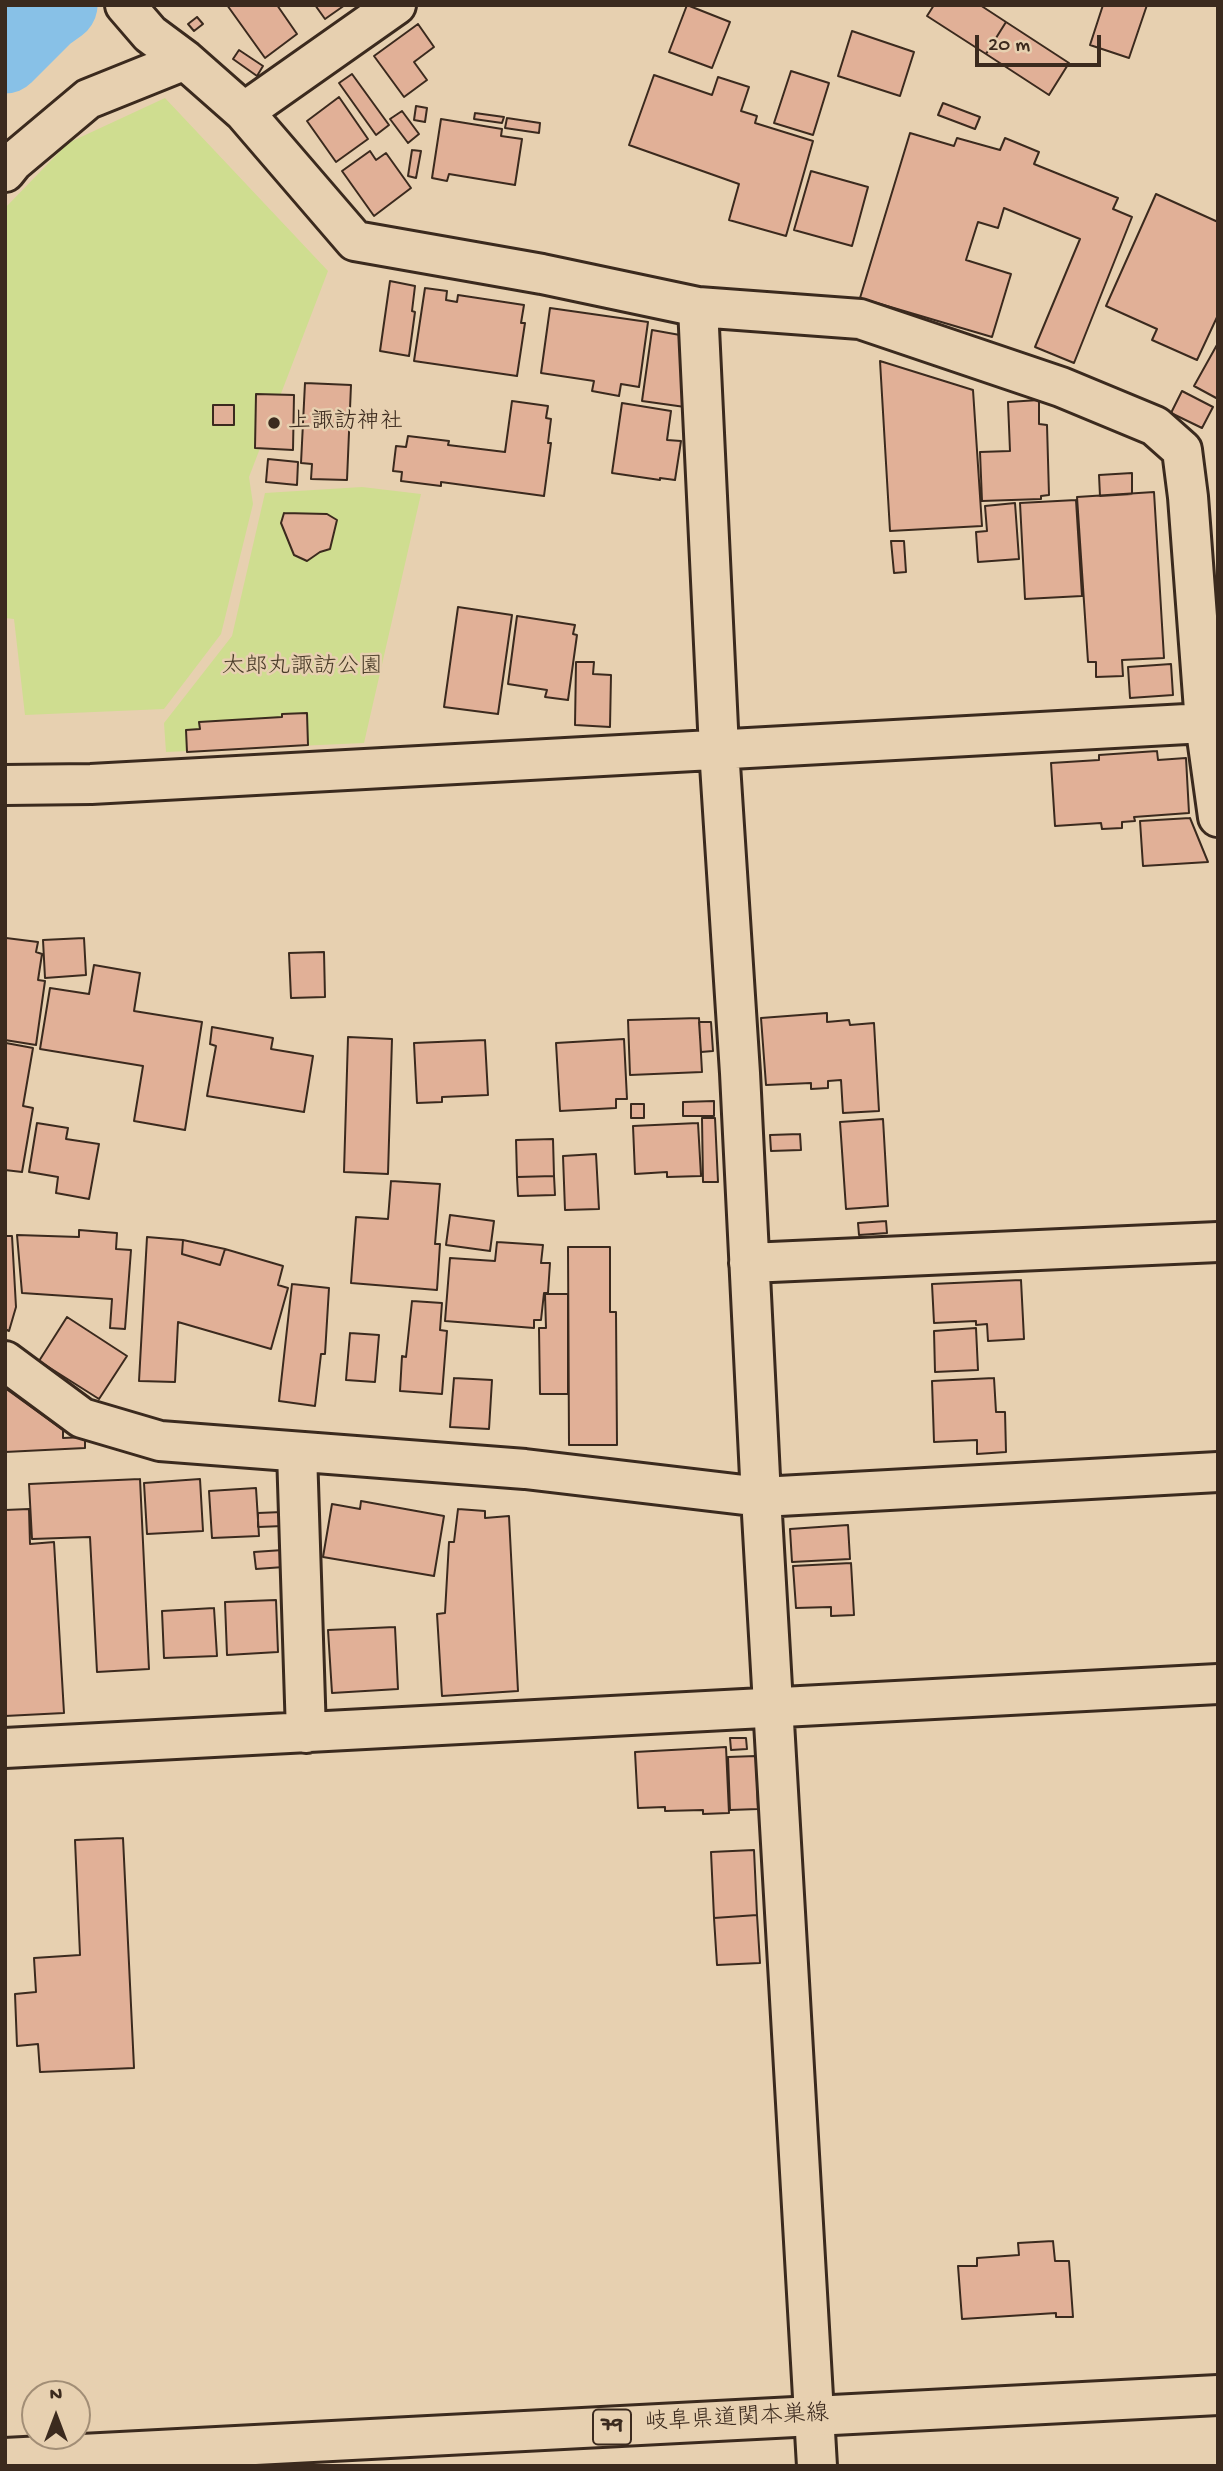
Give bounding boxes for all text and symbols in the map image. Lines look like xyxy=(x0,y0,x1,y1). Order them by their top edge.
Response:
scale bar xyxy=(978,21,1104,65)
text: 20 m xyxy=(988,34,1030,59)
place label: 上諏訪神社 xyxy=(288,409,403,437)
marker: 上諏訪神社 xyxy=(266,415,282,431)
park label: 太郎丸諏訪公園 xyxy=(222,654,382,682)
north arrow xyxy=(21,2380,91,2450)
text: N xyxy=(50,2384,62,2407)
street label: 岐阜県道関本巣線 xyxy=(644,2401,830,2439)
road number: 79 xyxy=(593,2410,631,2444)

